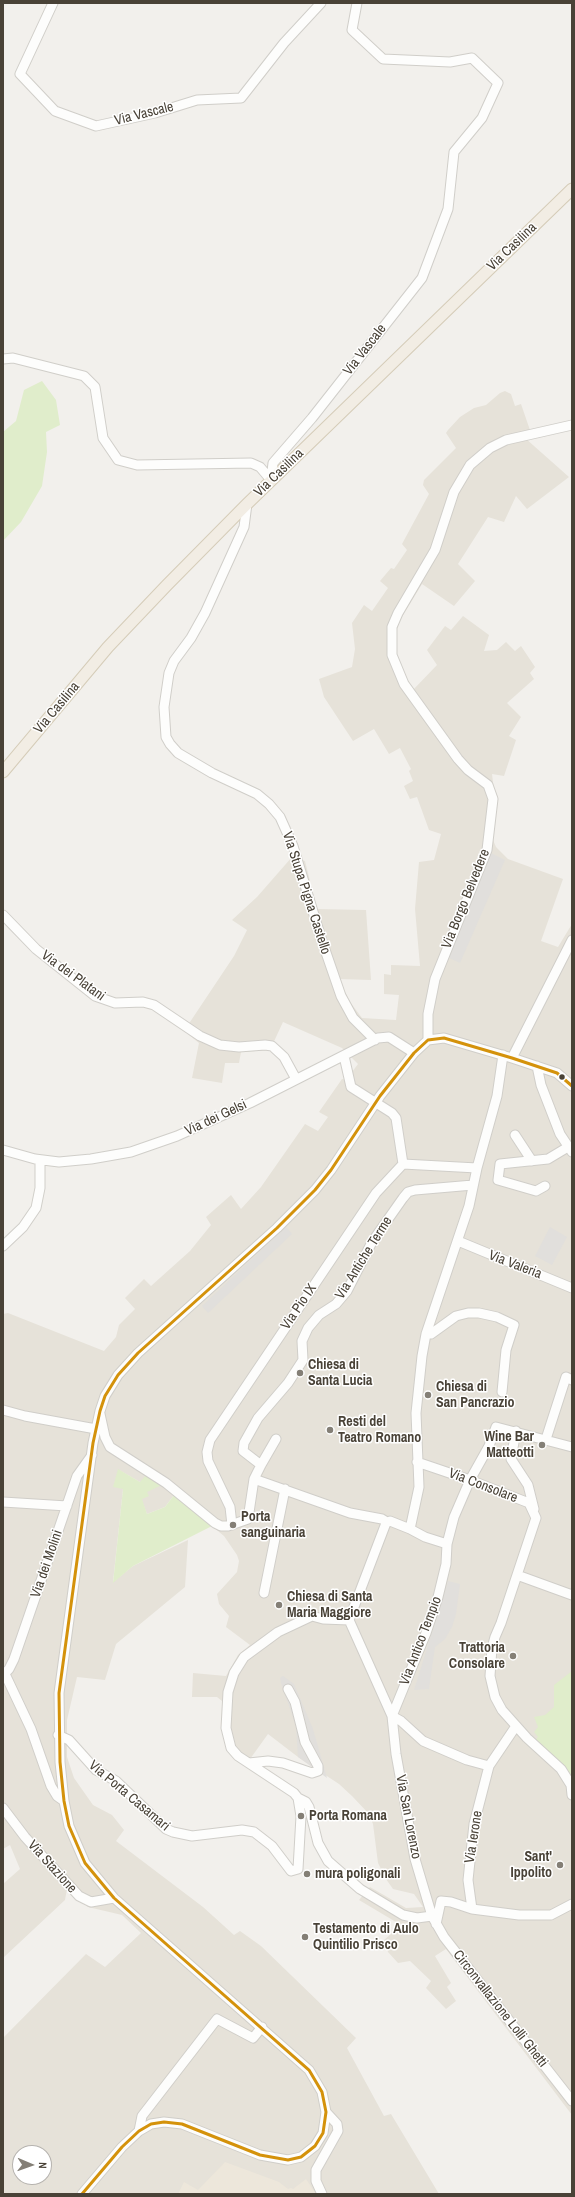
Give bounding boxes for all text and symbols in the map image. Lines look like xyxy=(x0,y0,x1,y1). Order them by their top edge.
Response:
street label: Via Vascale xyxy=(113,99,175,129)
street label: Via Casilina xyxy=(484,219,540,275)
street label: Via Vascale xyxy=(340,321,390,379)
street label: Via Casilina xyxy=(251,445,307,501)
street label: Via Casilina xyxy=(31,679,83,737)
street label: Via Stupa Pigna Castello xyxy=(278,829,334,957)
street label: Via Borgo Belvedere xyxy=(438,847,494,951)
street label: Via dei Platani xyxy=(38,947,108,1005)
unlabelled marker xyxy=(557,1072,567,1082)
street label: Via dei Gelsi xyxy=(182,1096,250,1140)
street label: Via Antiche Terme xyxy=(332,1214,396,1302)
street label: Via Valeria xyxy=(486,1247,544,1283)
street label: Via Pio IX xyxy=(278,1281,320,1333)
place label: Chiesa di Santa Lucia xyxy=(308,1357,372,1390)
marker: Chiesa di Santa Lucia xyxy=(295,1368,305,1378)
place label: Chiesa di San Pancrazio xyxy=(436,1379,514,1412)
marker: Chiesa di San Pancrazio xyxy=(423,1390,433,1400)
place label: Resti del Teatro Romano xyxy=(338,1414,421,1446)
marker: Resti del Teatro Romano xyxy=(325,1425,335,1435)
place label: Wine Bar Matteotti xyxy=(484,1429,534,1462)
marker: Wine Bar Matteotti xyxy=(537,1440,547,1450)
street label: Via Consolare xyxy=(446,1465,520,1507)
place label: Porta sanguinaria xyxy=(241,1509,305,1542)
marker: Porta sanguinaria xyxy=(228,1520,238,1530)
street label: Via dei Molini xyxy=(28,1528,66,1600)
place label: Chiesa di Santa Maria Maggiore xyxy=(287,1589,372,1622)
street label: Via Antico Tempio xyxy=(396,1594,446,1688)
marker: Chiesa di Santa Maria Maggiore xyxy=(274,1600,284,1610)
place label: Trattoria Consolare xyxy=(449,1640,505,1672)
marker: Trattoria Consolare xyxy=(508,1651,518,1661)
street label: Via Porta Casamari xyxy=(85,1757,173,1835)
street label: Via San Lorenzo xyxy=(392,1774,424,1860)
place label: Porta Romana xyxy=(309,1808,387,1824)
street label: Via Ierone xyxy=(462,1810,486,1864)
marker: Porta Romana xyxy=(296,1811,306,1821)
street label: Via Stazione xyxy=(24,1837,80,1897)
place label: Sant' Ippolito xyxy=(511,1849,552,1882)
marker: Sant' Ippolito xyxy=(555,1860,565,1870)
place label: mura poligonali xyxy=(315,1866,400,1882)
marker: mura poligonali xyxy=(302,1869,312,1879)
place label: Testamento di Aulo Quintilio Prisco xyxy=(313,1921,419,1954)
marker: Testamento di Aulo Quintilio Prisco xyxy=(300,1932,310,1942)
street label: Circonvallazione Lolli Ghetti xyxy=(449,1947,551,2071)
north arrow xyxy=(12,2145,52,2185)
text: N xyxy=(36,2162,50,2169)

